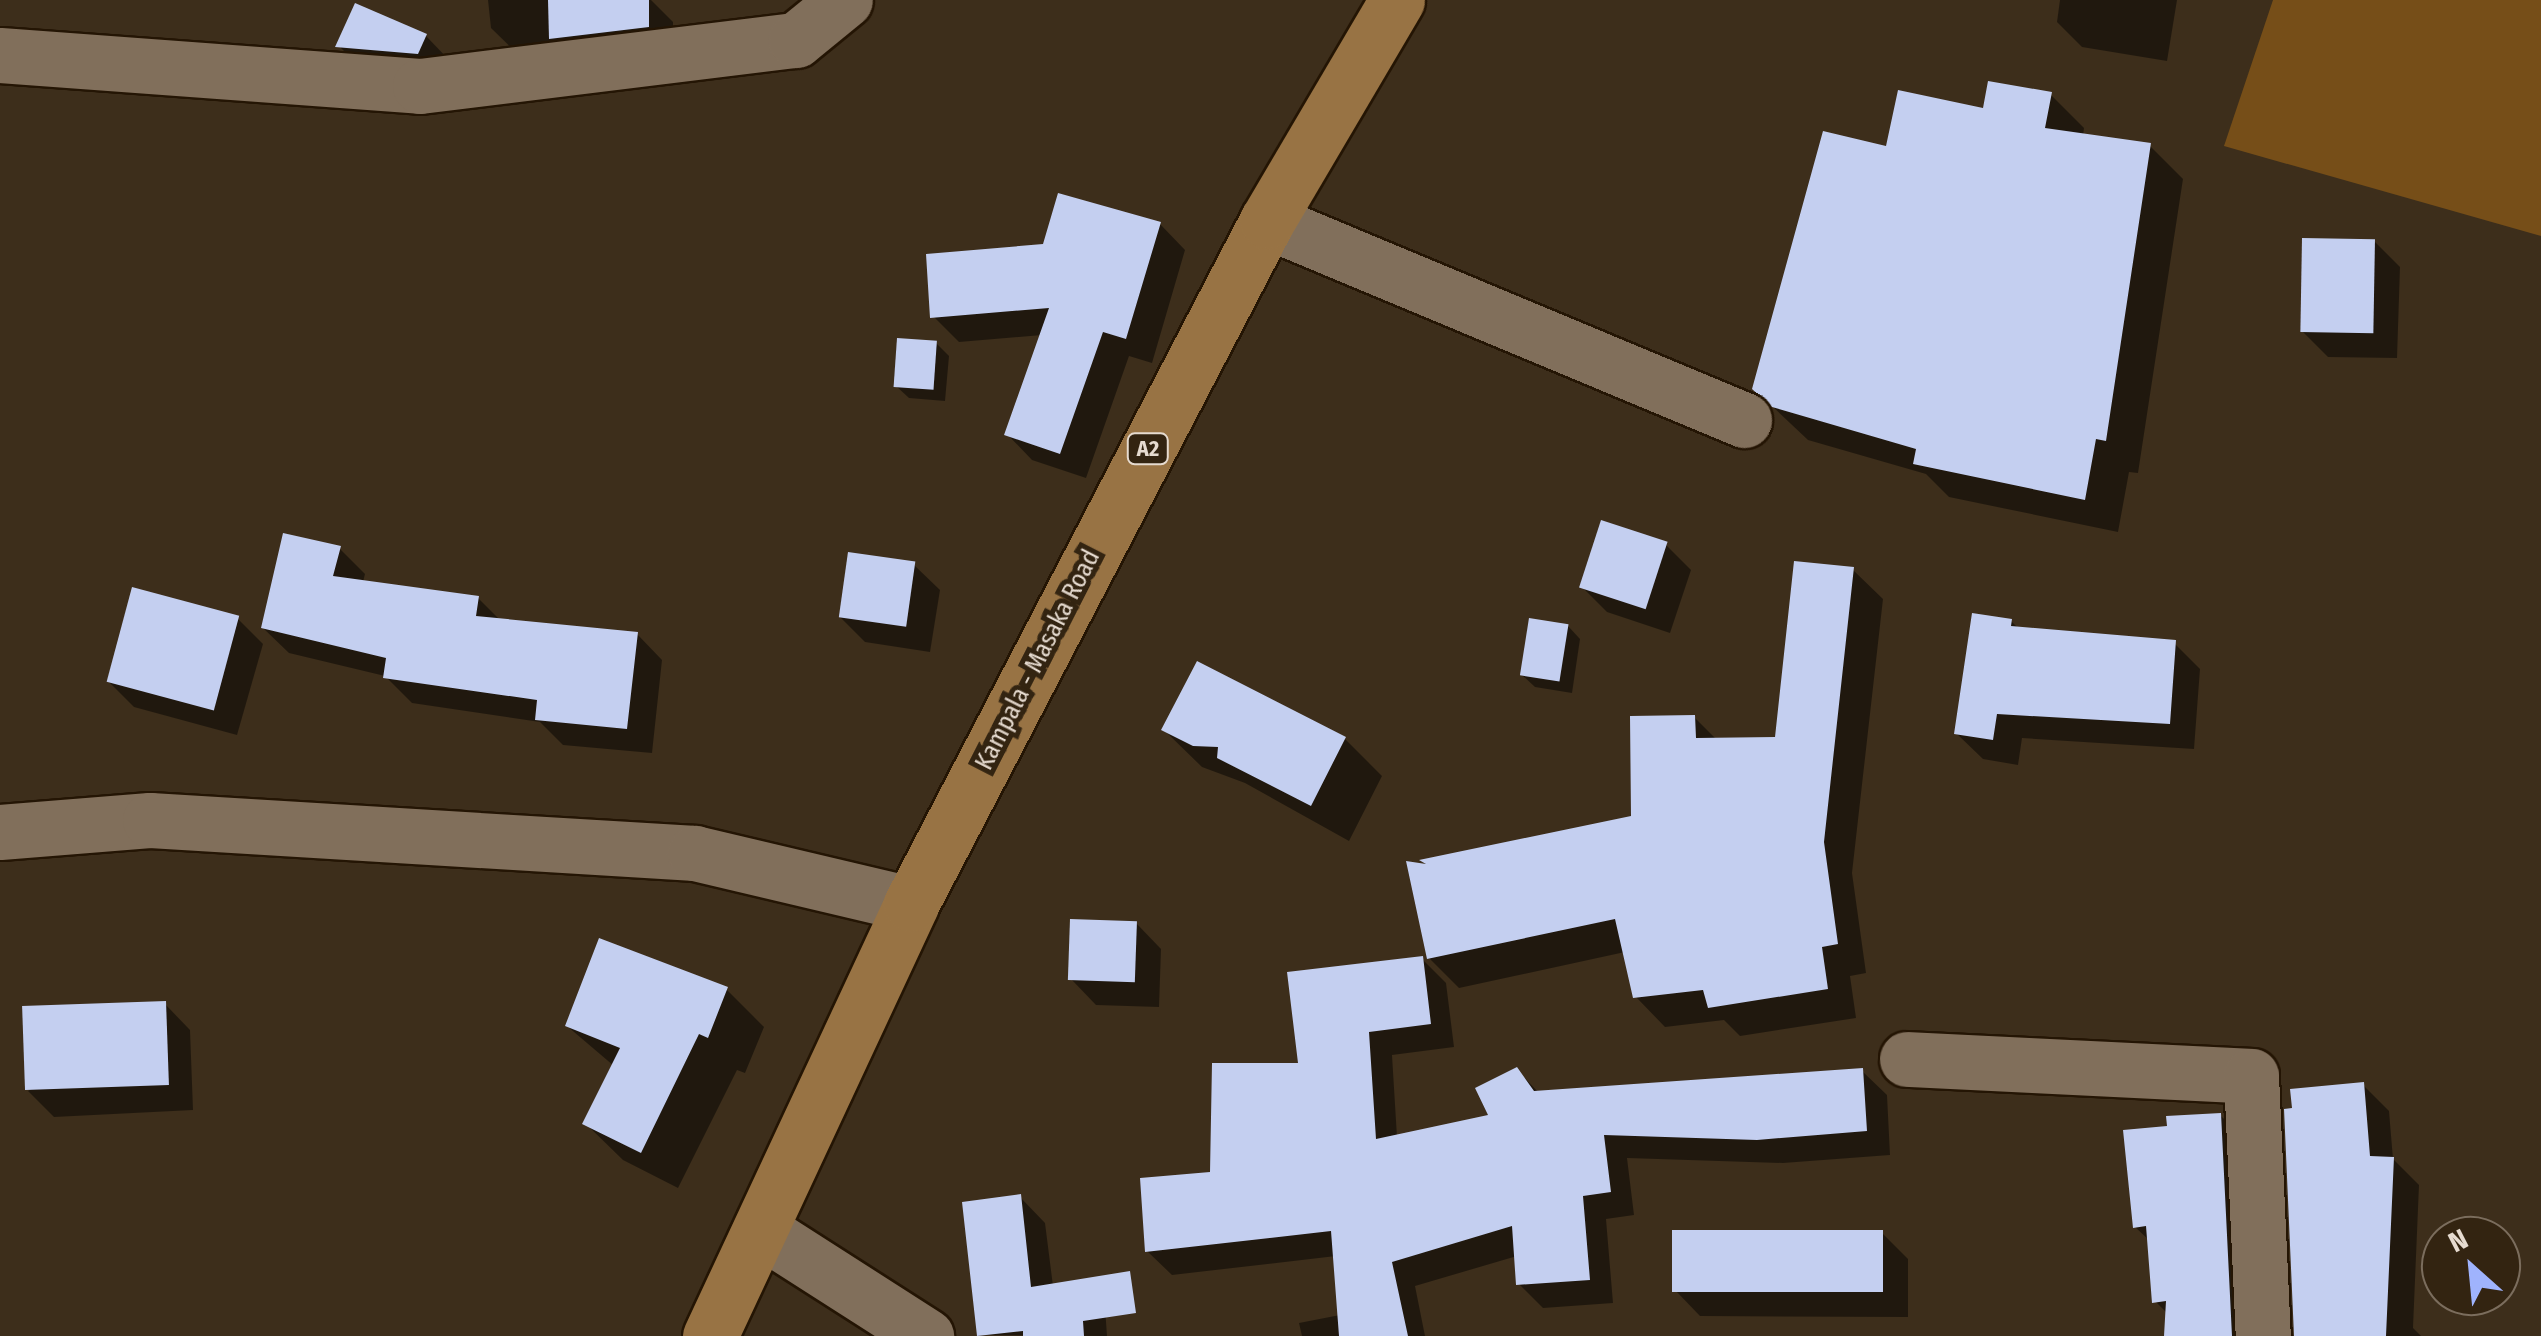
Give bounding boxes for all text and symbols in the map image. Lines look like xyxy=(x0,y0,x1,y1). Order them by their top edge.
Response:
road number: A2 xyxy=(1126,432,1170,466)
street label: Kampala - Masaka Road xyxy=(969,545,1107,775)
north arrow xyxy=(2421,1216,2521,1316)
text: N xyxy=(2443,1222,2473,1259)

